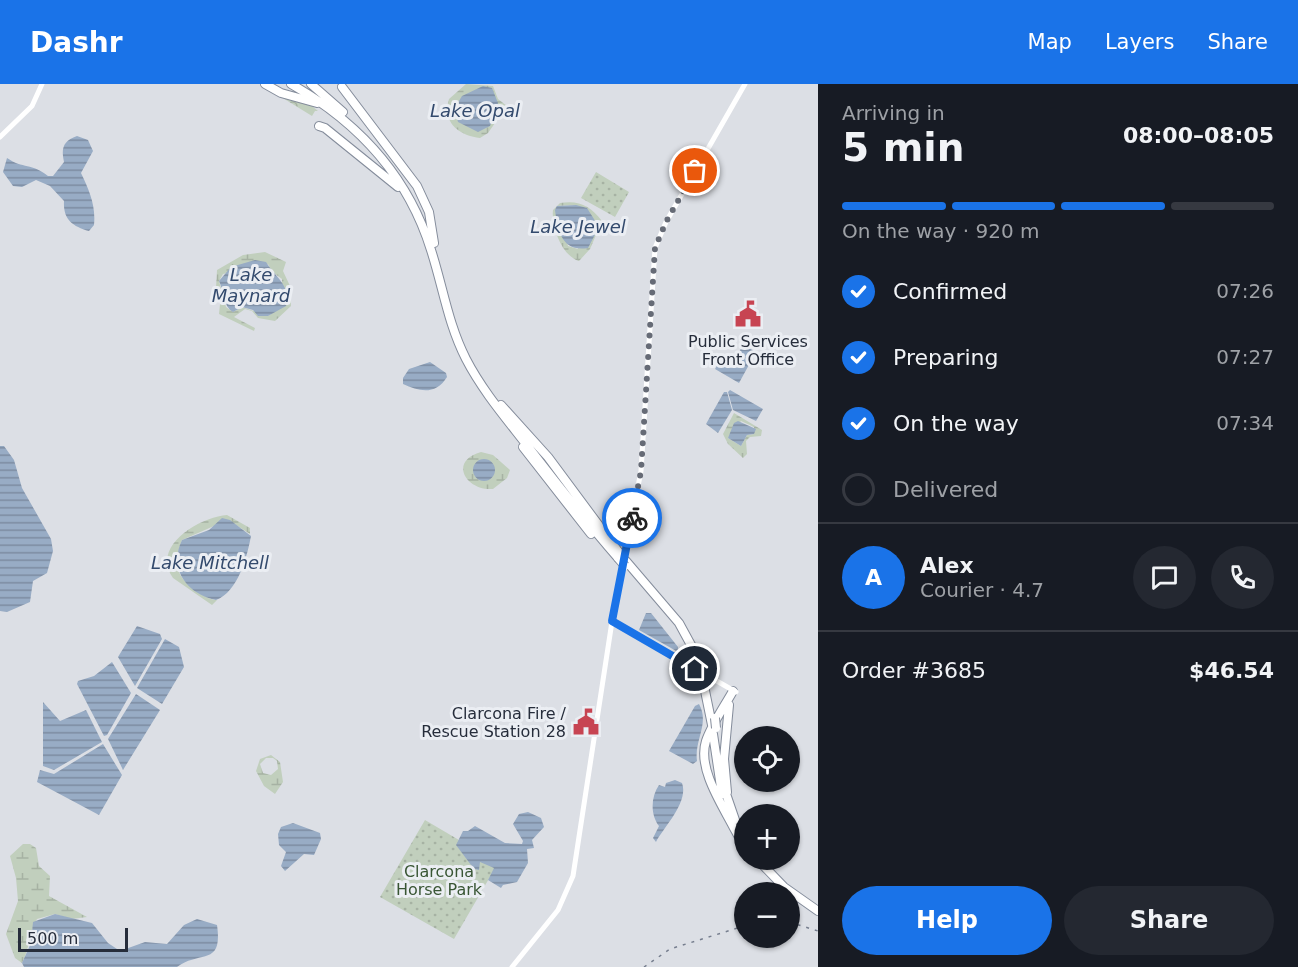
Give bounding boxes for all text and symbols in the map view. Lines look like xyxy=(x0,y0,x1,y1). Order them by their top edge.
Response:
text: Dashr xyxy=(30,26,123,59)
text: Map xyxy=(1028,30,1072,54)
text: Layers xyxy=(1105,30,1174,54)
text: Share xyxy=(1207,30,1268,54)
water label: Lake Opal xyxy=(430,100,520,121)
text: Arriving in xyxy=(842,101,945,125)
text: 08:00–08:05 xyxy=(1123,123,1274,148)
text: 5 min xyxy=(842,125,964,170)
pin xyxy=(669,145,720,196)
icon: bag xyxy=(678,154,711,187)
water label: Lake Jewel xyxy=(530,216,626,237)
text: On the way · 920 m xyxy=(842,219,1040,243)
water label: Lake Maynard xyxy=(212,264,291,306)
icon: check xyxy=(842,275,875,308)
text: Confirmed xyxy=(893,279,1007,304)
text: 07:26 xyxy=(1216,279,1274,303)
public building icon: Public Services Front Office xyxy=(733,299,763,329)
place label: Public Services Front Office xyxy=(688,332,808,369)
icon: check xyxy=(842,341,875,374)
text: Preparing xyxy=(893,345,999,370)
text: 07:27 xyxy=(1216,345,1274,369)
icon: check xyxy=(842,407,875,440)
text: On the way xyxy=(893,411,1019,436)
text: 07:34 xyxy=(1216,411,1274,435)
text: Delivered xyxy=(893,477,998,502)
courier xyxy=(602,488,662,548)
icon: bike xyxy=(616,502,649,535)
button: chat xyxy=(1133,546,1196,609)
button: phone xyxy=(1211,546,1274,609)
water label: Lake Mitchell xyxy=(151,552,269,573)
text: Alex xyxy=(920,553,974,578)
text: A xyxy=(865,565,882,590)
text: Courier · 4.7 xyxy=(920,578,1044,602)
pin xyxy=(669,643,720,694)
icon: home xyxy=(678,652,711,685)
text: Order #3685 xyxy=(842,658,986,683)
text: $46.54 xyxy=(1189,658,1274,683)
place label: Clarcona Fire / Rescue Station 28 xyxy=(421,704,567,741)
public building icon: Clarcona Fire / Rescue Station 28 xyxy=(571,707,601,737)
map controls xyxy=(734,726,800,948)
button: locate xyxy=(734,726,800,792)
button: + xyxy=(734,804,800,870)
park label: Clarcona Horse Park xyxy=(396,862,483,899)
button: − xyxy=(734,882,800,948)
button: Help xyxy=(842,886,1052,955)
button: Share xyxy=(1064,886,1274,955)
scale bar xyxy=(18,925,128,952)
text: 500 m xyxy=(27,929,78,948)

